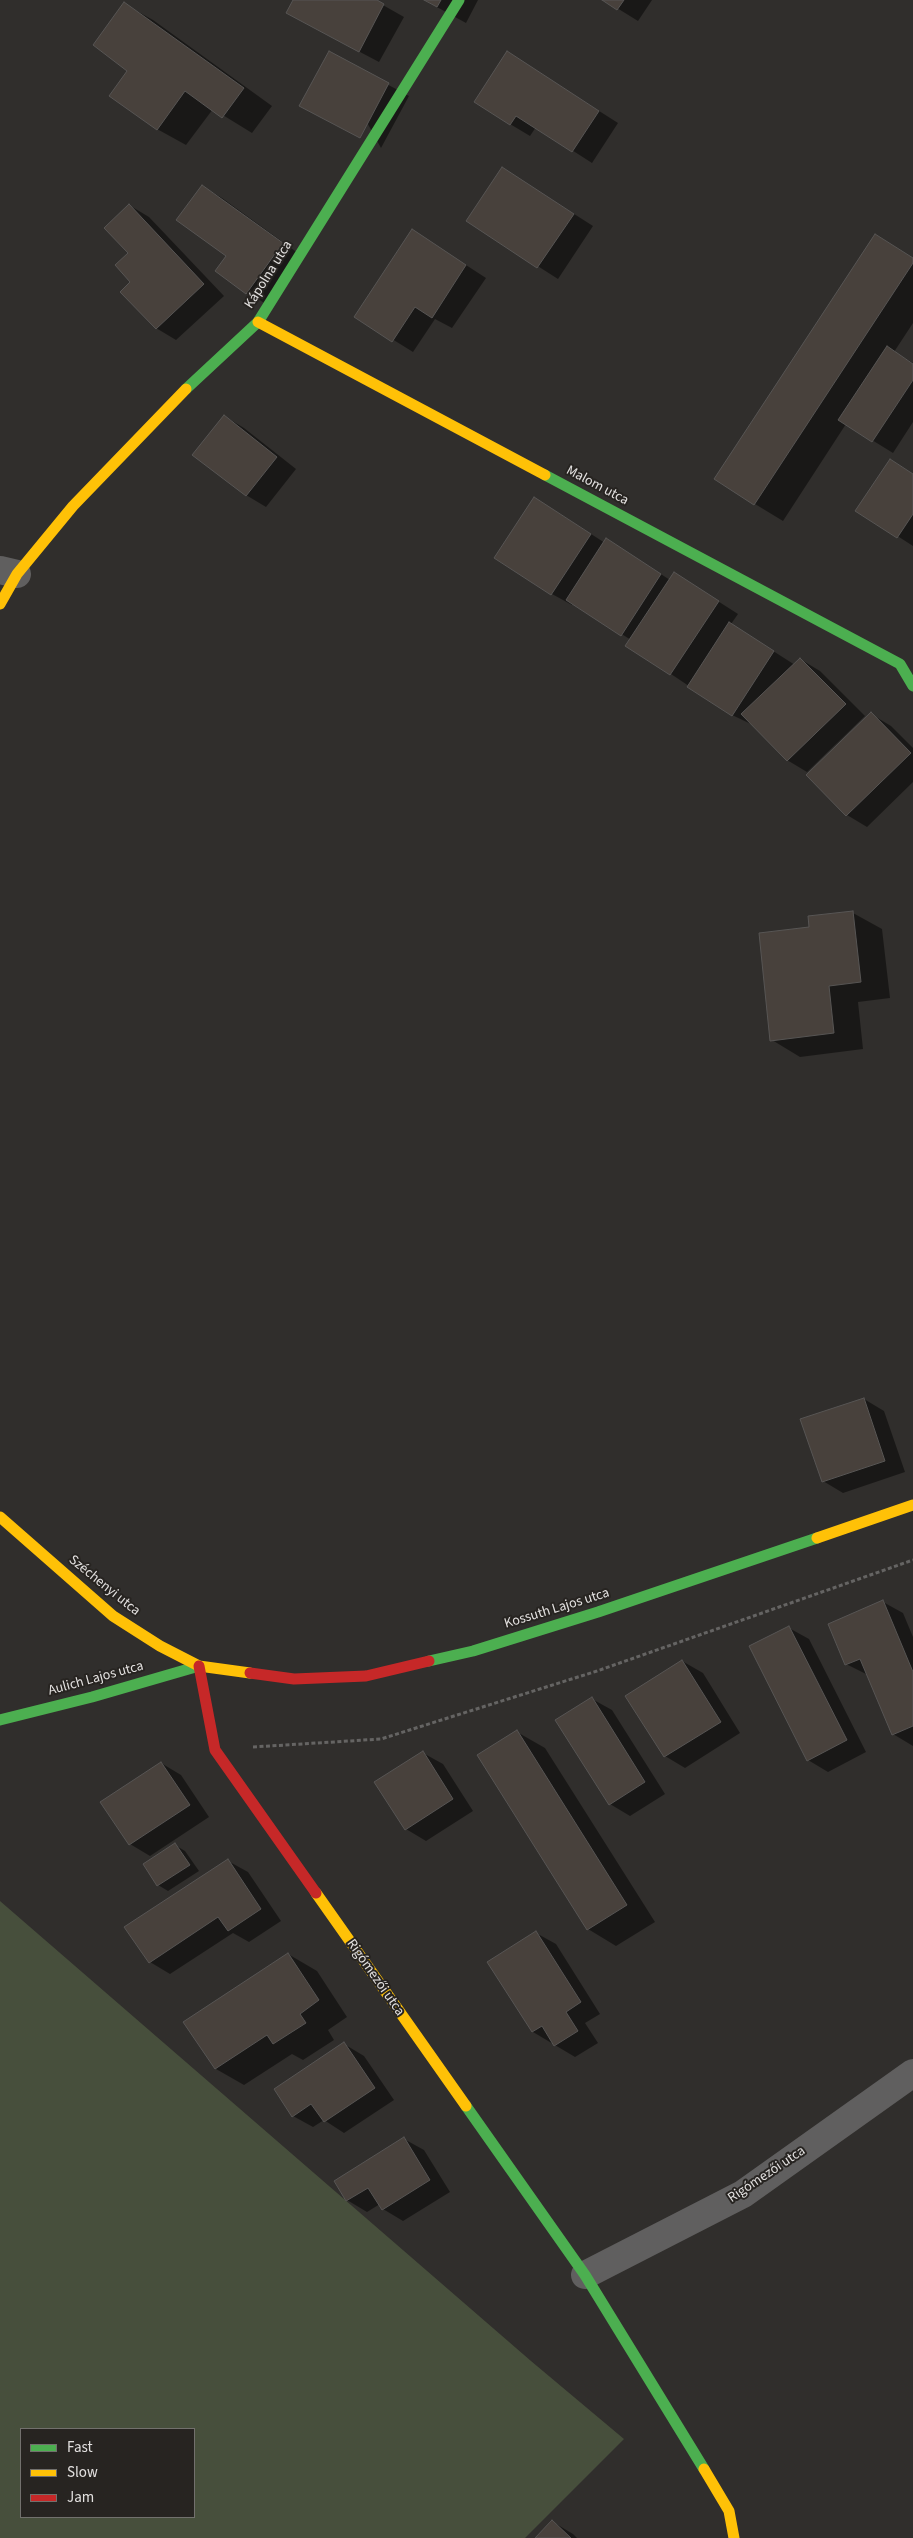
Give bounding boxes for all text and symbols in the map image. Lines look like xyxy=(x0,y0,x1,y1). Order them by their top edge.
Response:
street label: Kápolna utca xyxy=(241,238,297,312)
street label: Malom utca xyxy=(563,463,631,509)
street label: Széchenyi utca xyxy=(65,1552,143,1620)
street label: Kossuth Lajos utca xyxy=(502,1585,612,1633)
street label: Aulich Lajos utca xyxy=(47,1658,145,1700)
street label: Rigómezői utca xyxy=(342,1937,408,2019)
street label: Rigómezői utca xyxy=(725,2143,809,2207)
legend xyxy=(20,2428,195,2518)
text: Fast xyxy=(67,2437,93,2458)
text: Slow xyxy=(67,2462,98,2483)
text: Jam xyxy=(67,2487,94,2508)

